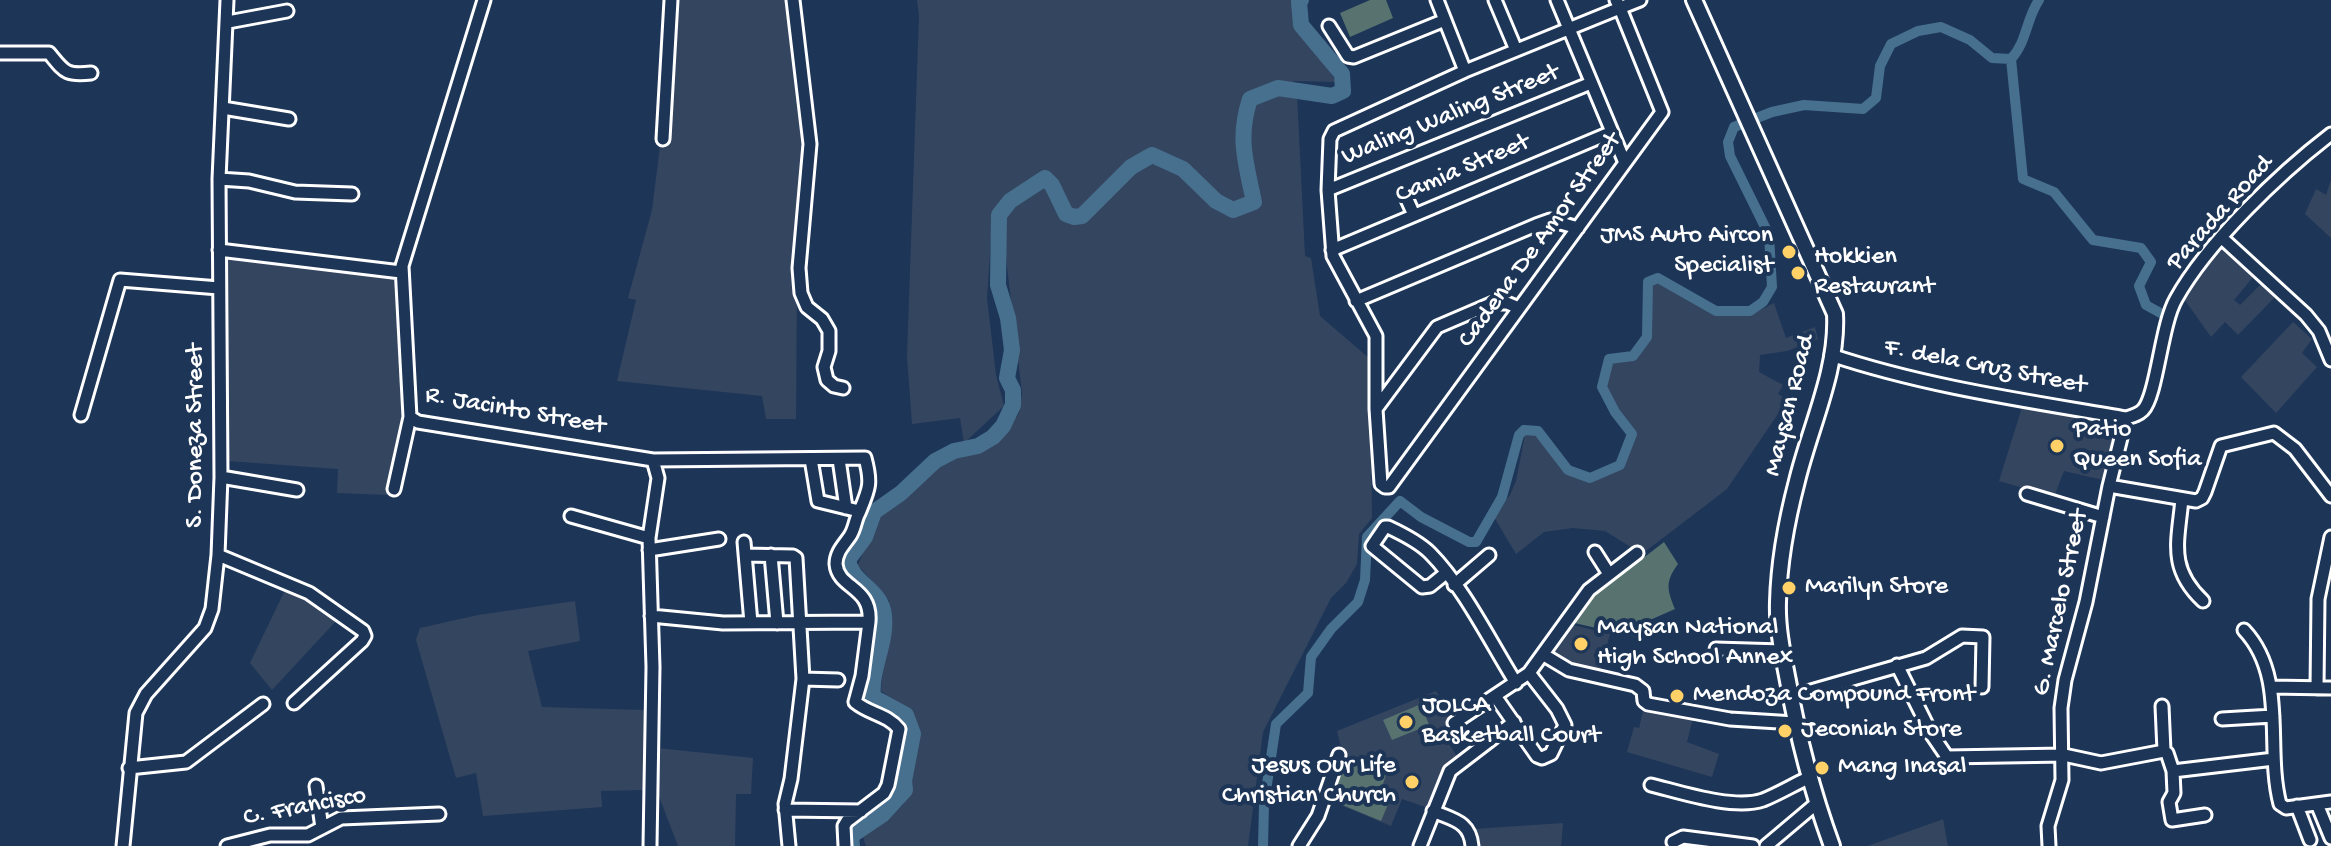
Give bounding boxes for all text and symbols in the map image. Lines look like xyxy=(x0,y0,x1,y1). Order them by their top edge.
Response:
street label: Waling Waling Street xyxy=(1338,58,1564,174)
street label: Cadena De Amor Street xyxy=(1452,127,1630,355)
street label: Camia Street xyxy=(1391,128,1535,212)
street label: Parada Road xyxy=(2161,150,2281,278)
place label: JMS Auto Aircon Specialist xyxy=(1600,221,1773,282)
place label: Hokkien Restaurant xyxy=(1814,242,1934,304)
marker: JMS Auto Aircon Specialist xyxy=(1780,243,1798,261)
marker: Hokkien Restaurant xyxy=(1789,264,1807,282)
street label: Maysan Road xyxy=(1758,332,1824,480)
street label: F. dela Cruz Street xyxy=(1881,333,2089,403)
street label: S. Doneza Street xyxy=(181,344,213,528)
street label: R. Jacinto Street xyxy=(422,381,608,443)
place label: Patio Queen Sofia xyxy=(2073,415,2202,476)
marker: Patio Queen Sofia xyxy=(2048,437,2066,455)
street label: G. Marcelo Street xyxy=(2027,507,2097,699)
place label: Marilyn Store xyxy=(1805,572,1948,604)
marker: Marilyn Store xyxy=(1780,579,1798,597)
place label: Maysan National High School Annex xyxy=(1597,613,1793,674)
marker: Maysan National High School Annex xyxy=(1572,635,1590,653)
place label: Mendoza Compound Front xyxy=(1693,680,1975,712)
marker: Mendoza Compound Front xyxy=(1668,687,1686,705)
place label: JOLCA Basketball Court xyxy=(1422,691,1600,752)
marker: JOLCA Basketball Court xyxy=(1397,713,1415,731)
place label: Jeconiah Store xyxy=(1801,715,1962,747)
marker: Jeconiah Store xyxy=(1776,722,1794,740)
place label: Jesus Our Life Christian Church xyxy=(1222,751,1396,812)
place label: Mang Inasal xyxy=(1838,752,1967,784)
marker: Mang Inasal xyxy=(1813,759,1831,777)
marker: Jesus Our Life Christian Church xyxy=(1403,773,1421,791)
street label: C. Francisco xyxy=(241,781,369,835)

